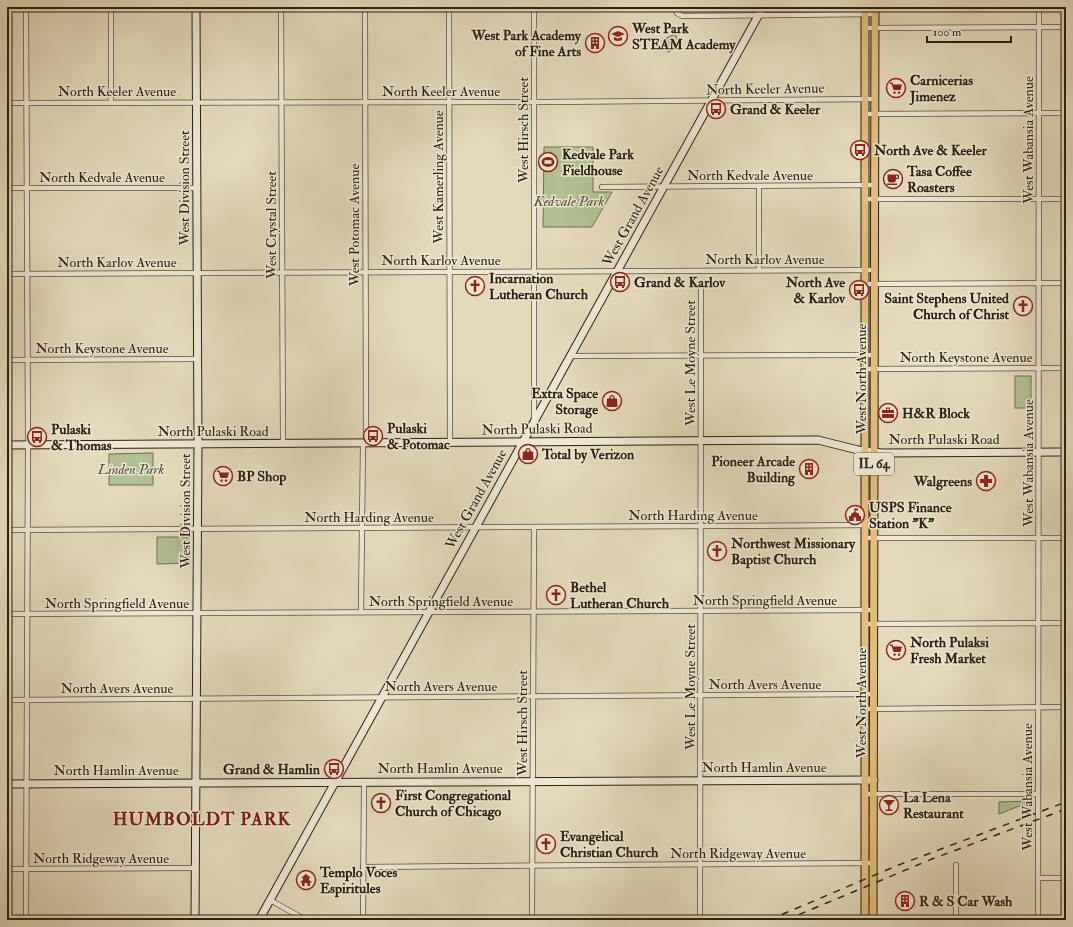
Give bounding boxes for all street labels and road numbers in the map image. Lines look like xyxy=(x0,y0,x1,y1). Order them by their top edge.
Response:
street label: West Wabansia Avenue xyxy=(1020,76,1037,205)
street label: West Hirsch Street xyxy=(515,77,532,184)
street label: North Keeler Avenue xyxy=(706,79,824,99)
street label: North Keeler Avenue xyxy=(58,83,176,100)
street label: North Keeler Avenue xyxy=(382,83,500,100)
street label: West Kamerling Avenue xyxy=(430,110,447,245)
street label: West Division Street xyxy=(176,130,193,247)
street label: West Grand Avenue xyxy=(598,163,668,270)
street label: West Potomac Avenue xyxy=(346,164,363,287)
street label: North Kedvale Avenue xyxy=(687,167,813,184)
street label: North Kedvale Avenue xyxy=(39,169,165,186)
street label: West Crystal Street xyxy=(263,171,281,280)
street label: North Karlov Avenue xyxy=(705,251,825,268)
street label: North Karlov Avenue xyxy=(381,252,501,269)
street label: North Karlov Avenue xyxy=(57,254,177,271)
street label: West Le Moyne Street xyxy=(682,300,700,427)
street label: West North Avenue xyxy=(853,324,870,435)
street label: North Keystone Avenue xyxy=(35,340,169,358)
street label: North Keystone Avenue xyxy=(899,349,1033,367)
street label: West Wabansia Avenue xyxy=(1020,399,1037,528)
street label: North Pulaski Road xyxy=(481,420,593,438)
street label: North Pulaski Road xyxy=(157,423,269,440)
street label: North Pulaski Road xyxy=(888,431,1000,448)
street label: West Grand Avenue xyxy=(441,446,511,553)
street label: West Division Street xyxy=(177,453,194,570)
road number: IL 64 xyxy=(854,453,894,475)
street label: North Harding Avenue xyxy=(628,507,758,524)
street label: North Harding Avenue xyxy=(304,509,434,526)
street label: North Springfield Avenue xyxy=(693,592,837,610)
street label: North Springfield Avenue xyxy=(369,593,513,611)
street label: North Springfield Avenue xyxy=(45,595,189,613)
street label: West Le Moyne Street xyxy=(682,624,700,751)
street label: West North Avenue xyxy=(853,648,870,759)
street label: West Hirsch Street xyxy=(514,670,531,777)
street label: North Avers Avenue xyxy=(709,676,822,693)
street label: North Avers Avenue xyxy=(385,678,498,695)
street label: North Avers Avenue xyxy=(61,680,174,697)
street label: West Wabansia Avenue xyxy=(1019,723,1036,852)
street label: North Hamlin Avenue xyxy=(701,759,827,776)
street label: North Hamlin Avenue xyxy=(377,760,503,777)
street label: North Hamlin Avenue xyxy=(53,762,179,779)
street label: North Ridgeway Avenue xyxy=(670,845,806,863)
street label: North Ridgeway Avenue xyxy=(33,850,169,868)

